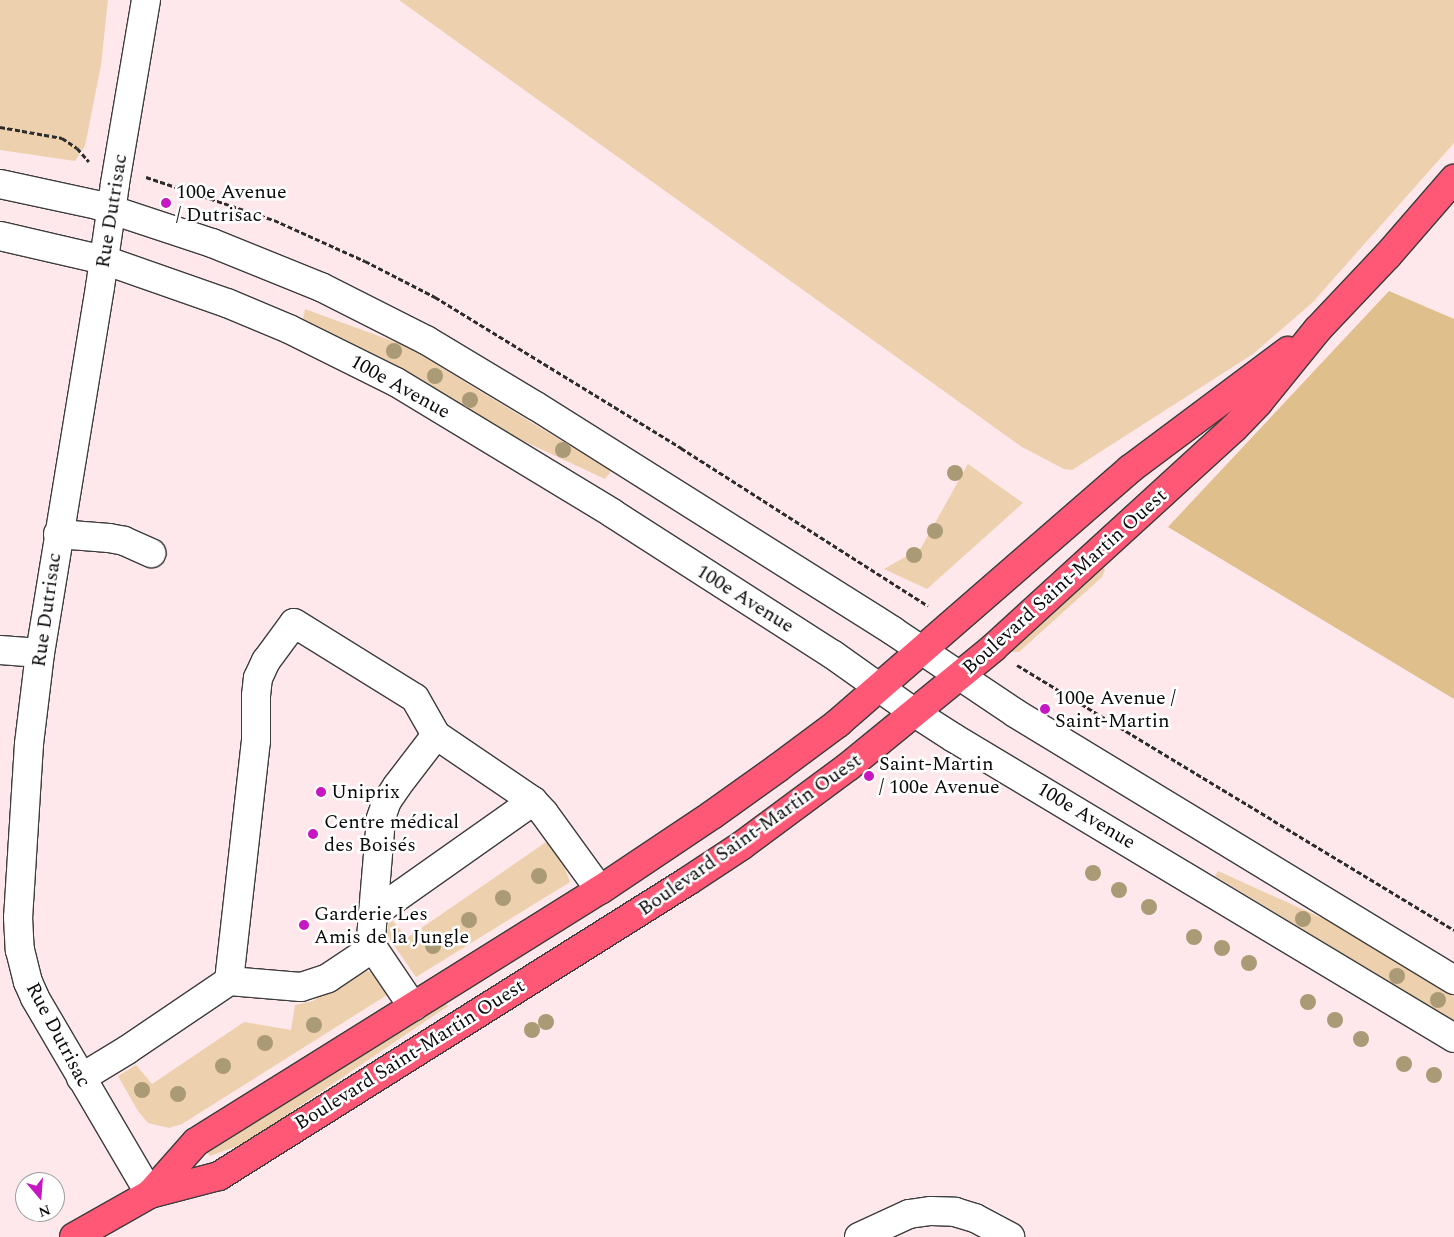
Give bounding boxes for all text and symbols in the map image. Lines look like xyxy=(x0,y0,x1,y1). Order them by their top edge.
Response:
street label: Rue Dutrisac xyxy=(91,152,133,270)
place label: 100e Avenue / Dutrisac xyxy=(176,180,287,227)
marker: 100e Avenue / Dutrisac xyxy=(160,197,172,209)
street label: 100e Avenue xyxy=(346,350,454,424)
street label: Boulevard Saint-Martin Ouest xyxy=(958,484,1172,680)
street label: Rue Dutrisac xyxy=(27,551,67,669)
street label: 100e Avenue xyxy=(692,559,798,639)
place label: 100e Avenue / Saint-Martin xyxy=(1055,686,1176,733)
marker: 100e Avenue / Saint-Martin xyxy=(1039,703,1051,715)
street label: Boulevard Saint-Martin Ouest xyxy=(634,749,866,921)
place label: Saint-Martin / 100e Avenue xyxy=(879,752,1000,799)
marker: Saint-Martin / 100e Avenue xyxy=(863,770,875,782)
street label: 100e Avenue xyxy=(1032,777,1140,855)
place label: Uniprix xyxy=(331,780,400,804)
marker: Uniprix xyxy=(315,786,327,798)
place label: Centre médical des Boisés xyxy=(324,810,459,857)
marker: Centre médical des Boisés xyxy=(306,827,320,841)
place label: Garderie Les Amis de la Jungle xyxy=(314,902,469,949)
marker: Garderie Les Amis de la Jungle xyxy=(298,919,310,931)
street label: Boulevard Saint-Martin Ouest xyxy=(291,974,529,1136)
street label: Rue Dutrisac xyxy=(20,978,96,1092)
north arrow xyxy=(15,1172,65,1222)
text: N xyxy=(36,1199,53,1223)

